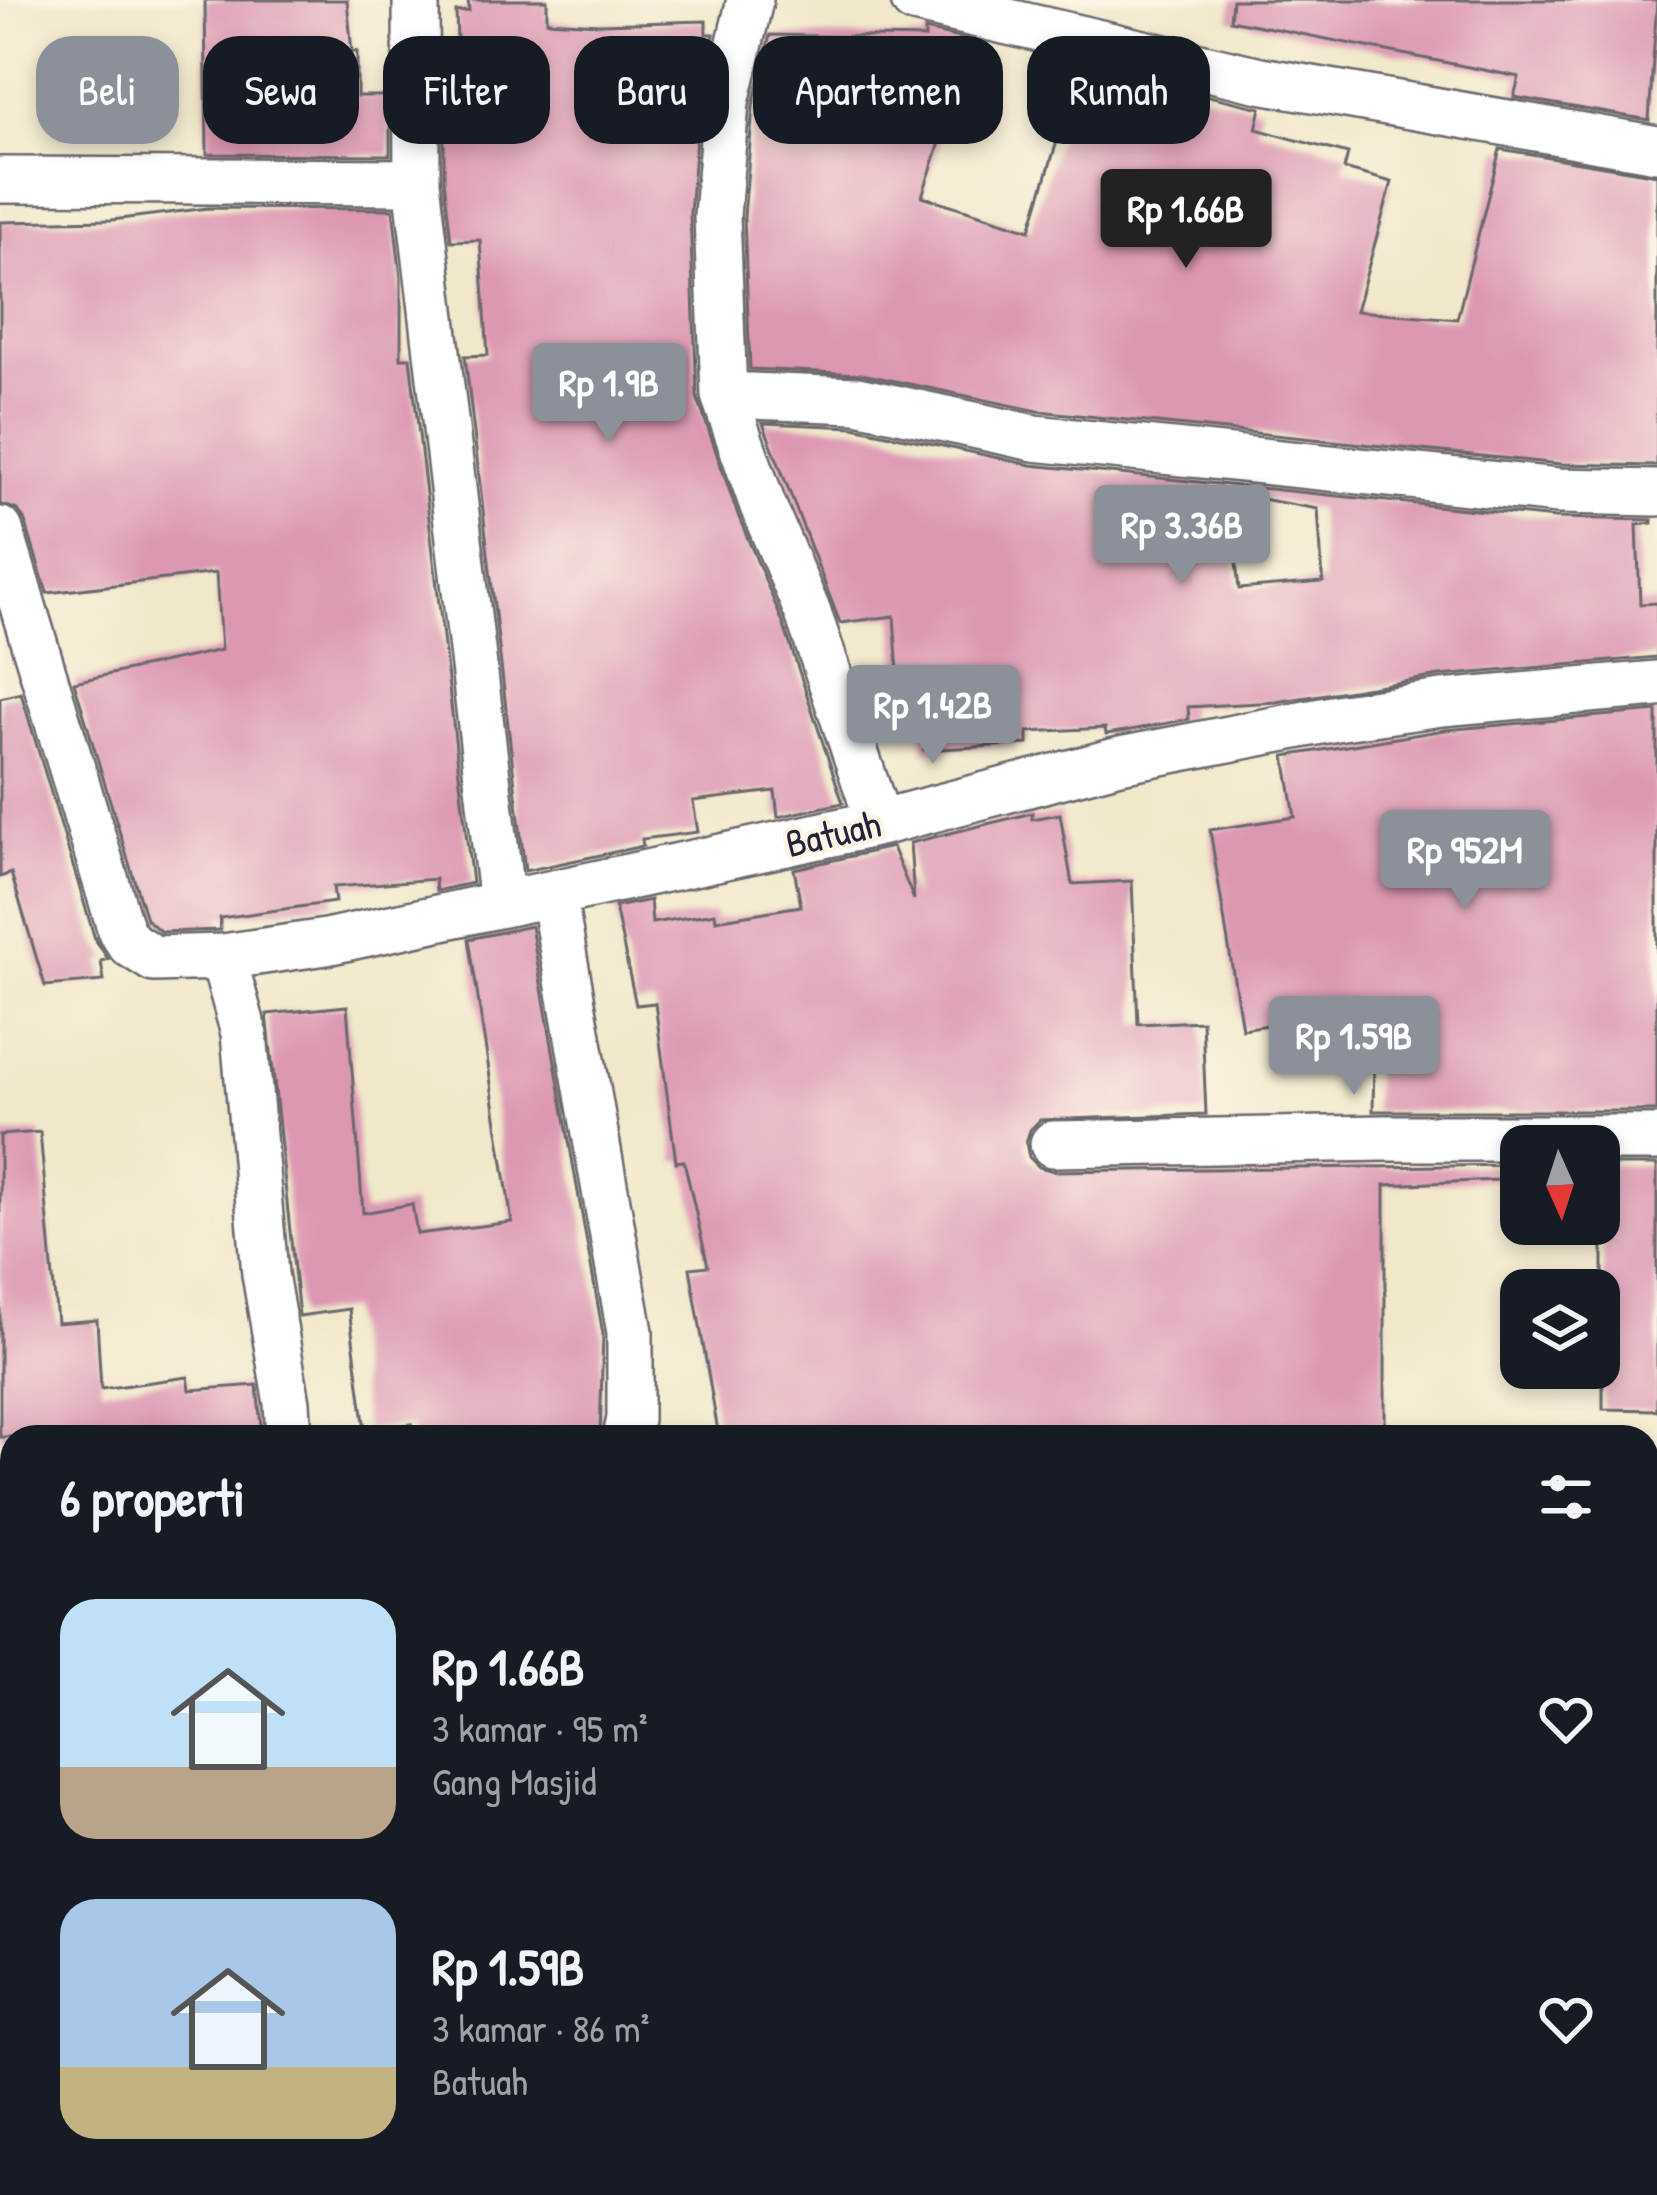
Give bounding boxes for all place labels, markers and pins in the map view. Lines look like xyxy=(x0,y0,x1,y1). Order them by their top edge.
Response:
pin: Rp 1.66B xyxy=(1062,169,1310,271)
pin: Rp 1.9B xyxy=(498,343,720,445)
pin: Rp 3.36B xyxy=(1058,485,1306,587)
pin: Rp 1.42B xyxy=(809,665,1057,767)
pin: Rp 952M xyxy=(1354,810,1576,912)
pin: Rp 1.59B xyxy=(1230,996,1478,1098)

